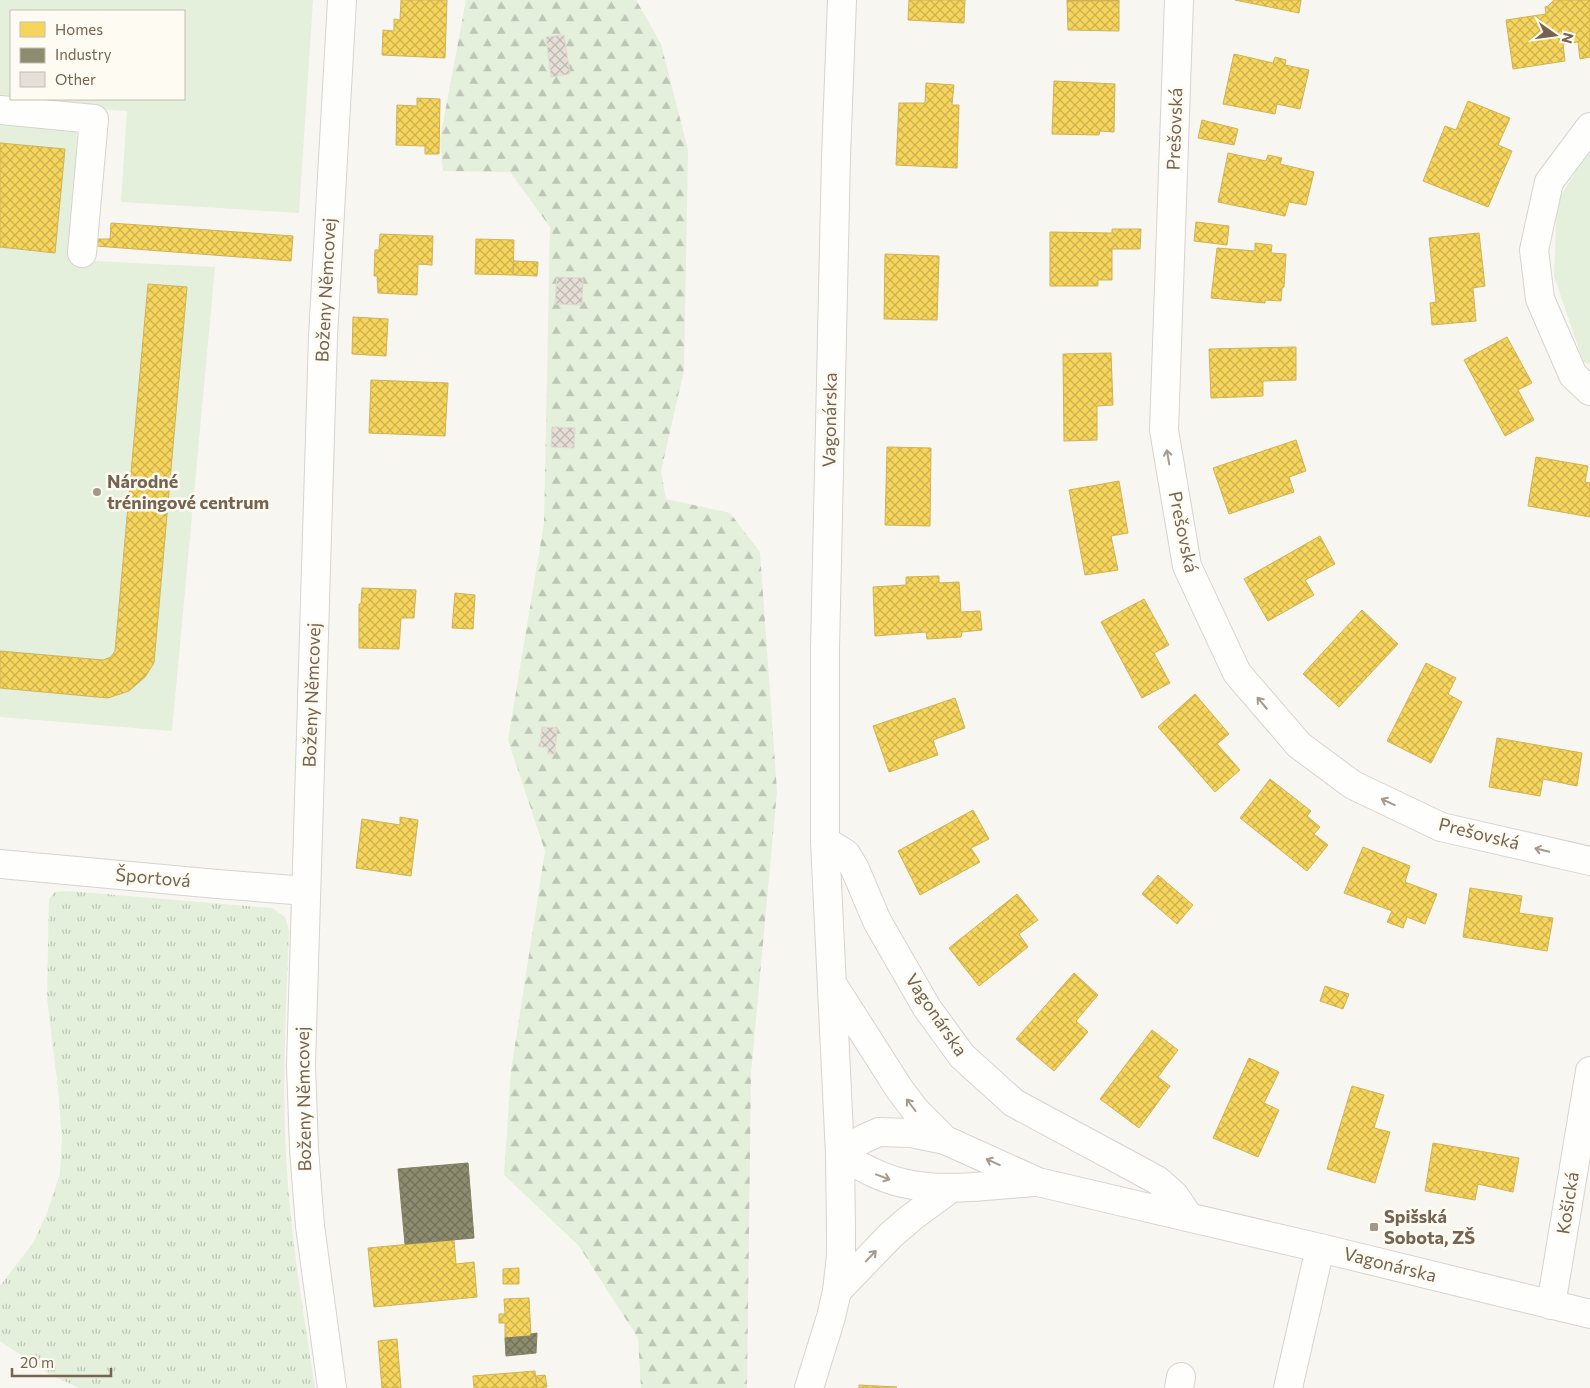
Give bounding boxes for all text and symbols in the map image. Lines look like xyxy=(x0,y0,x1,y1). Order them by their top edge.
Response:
legend xyxy=(10,10,185,100)
north arrow xyxy=(1530,10,1580,60)
text: Homes xyxy=(55,20,103,38)
text: N xyxy=(1559,31,1578,45)
text: Industry xyxy=(55,45,112,63)
text: Other xyxy=(55,70,96,88)
street label: Prešovská xyxy=(1162,87,1186,171)
street label: Boženy Němcovej xyxy=(310,217,340,363)
street label: Vagonárska xyxy=(817,372,841,468)
one-way arrow xyxy=(1163,450,1173,466)
place label: Národné tréningové centrum xyxy=(107,470,269,513)
marker: Národné tréningové centrum xyxy=(91,486,103,498)
street label: Prešovská xyxy=(1165,489,1203,575)
street label: Boženy Němcovej xyxy=(297,622,325,768)
one-way arrow xyxy=(1257,696,1268,709)
one-way arrow xyxy=(1381,797,1396,806)
street label: Prešovská xyxy=(1436,812,1522,854)
one-way arrow xyxy=(1535,845,1551,854)
street label: Športová xyxy=(115,863,192,891)
street label: Vagonárska xyxy=(901,969,973,1060)
street label: Boženy Němcovej xyxy=(291,1026,315,1172)
one-way arrow xyxy=(906,1099,917,1112)
one-way arrow xyxy=(986,1157,1001,1166)
street label: Košická xyxy=(1551,1170,1583,1236)
one-way arrow xyxy=(875,1173,890,1182)
place label: Spišská Sobota, ZŠ xyxy=(1384,1205,1475,1248)
marker: Spišská Sobota, ZŠ xyxy=(1368,1221,1380,1233)
street label: Vagonárska xyxy=(1341,1242,1439,1286)
one-way arrow xyxy=(865,1250,877,1262)
scale bar xyxy=(12,1346,111,1378)
text: 20 m xyxy=(20,1353,54,1371)

